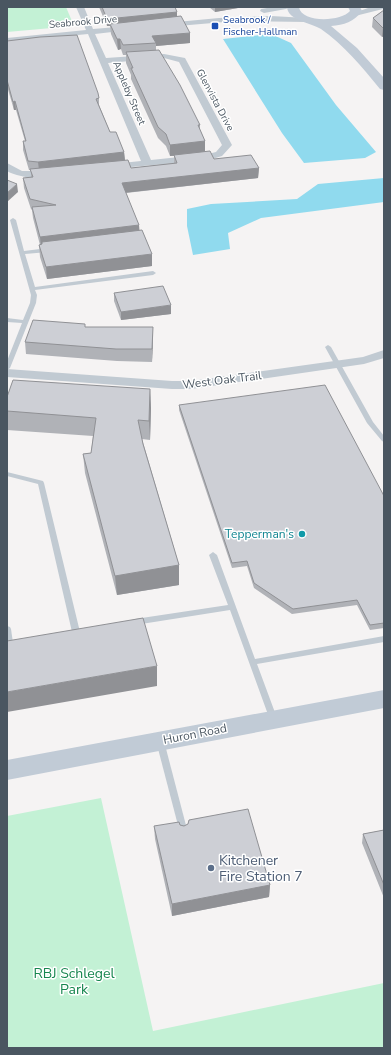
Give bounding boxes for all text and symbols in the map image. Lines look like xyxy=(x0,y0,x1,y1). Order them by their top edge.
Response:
street label: Seabrook Drive xyxy=(48,12,118,32)
place label: Seabrook / Fischer-Hallman xyxy=(223,13,297,39)
marker: Seabrook / Fischer-Hallman xyxy=(210,21,220,31)
street label: Appleby Street xyxy=(109,59,149,127)
street label: Glenvista Drive xyxy=(193,67,237,133)
street label: West Oak Trail xyxy=(181,367,263,393)
place label: Tepperman's xyxy=(225,526,294,542)
marker: Tepperman's xyxy=(297,529,307,539)
street label: Huron Road xyxy=(162,720,228,748)
place label: Kitchener Fire Station 7 xyxy=(219,851,303,886)
marker: Kitchener Fire Station 7 xyxy=(206,863,216,873)
park label: RBJ Schlegel Park xyxy=(33,964,115,999)

